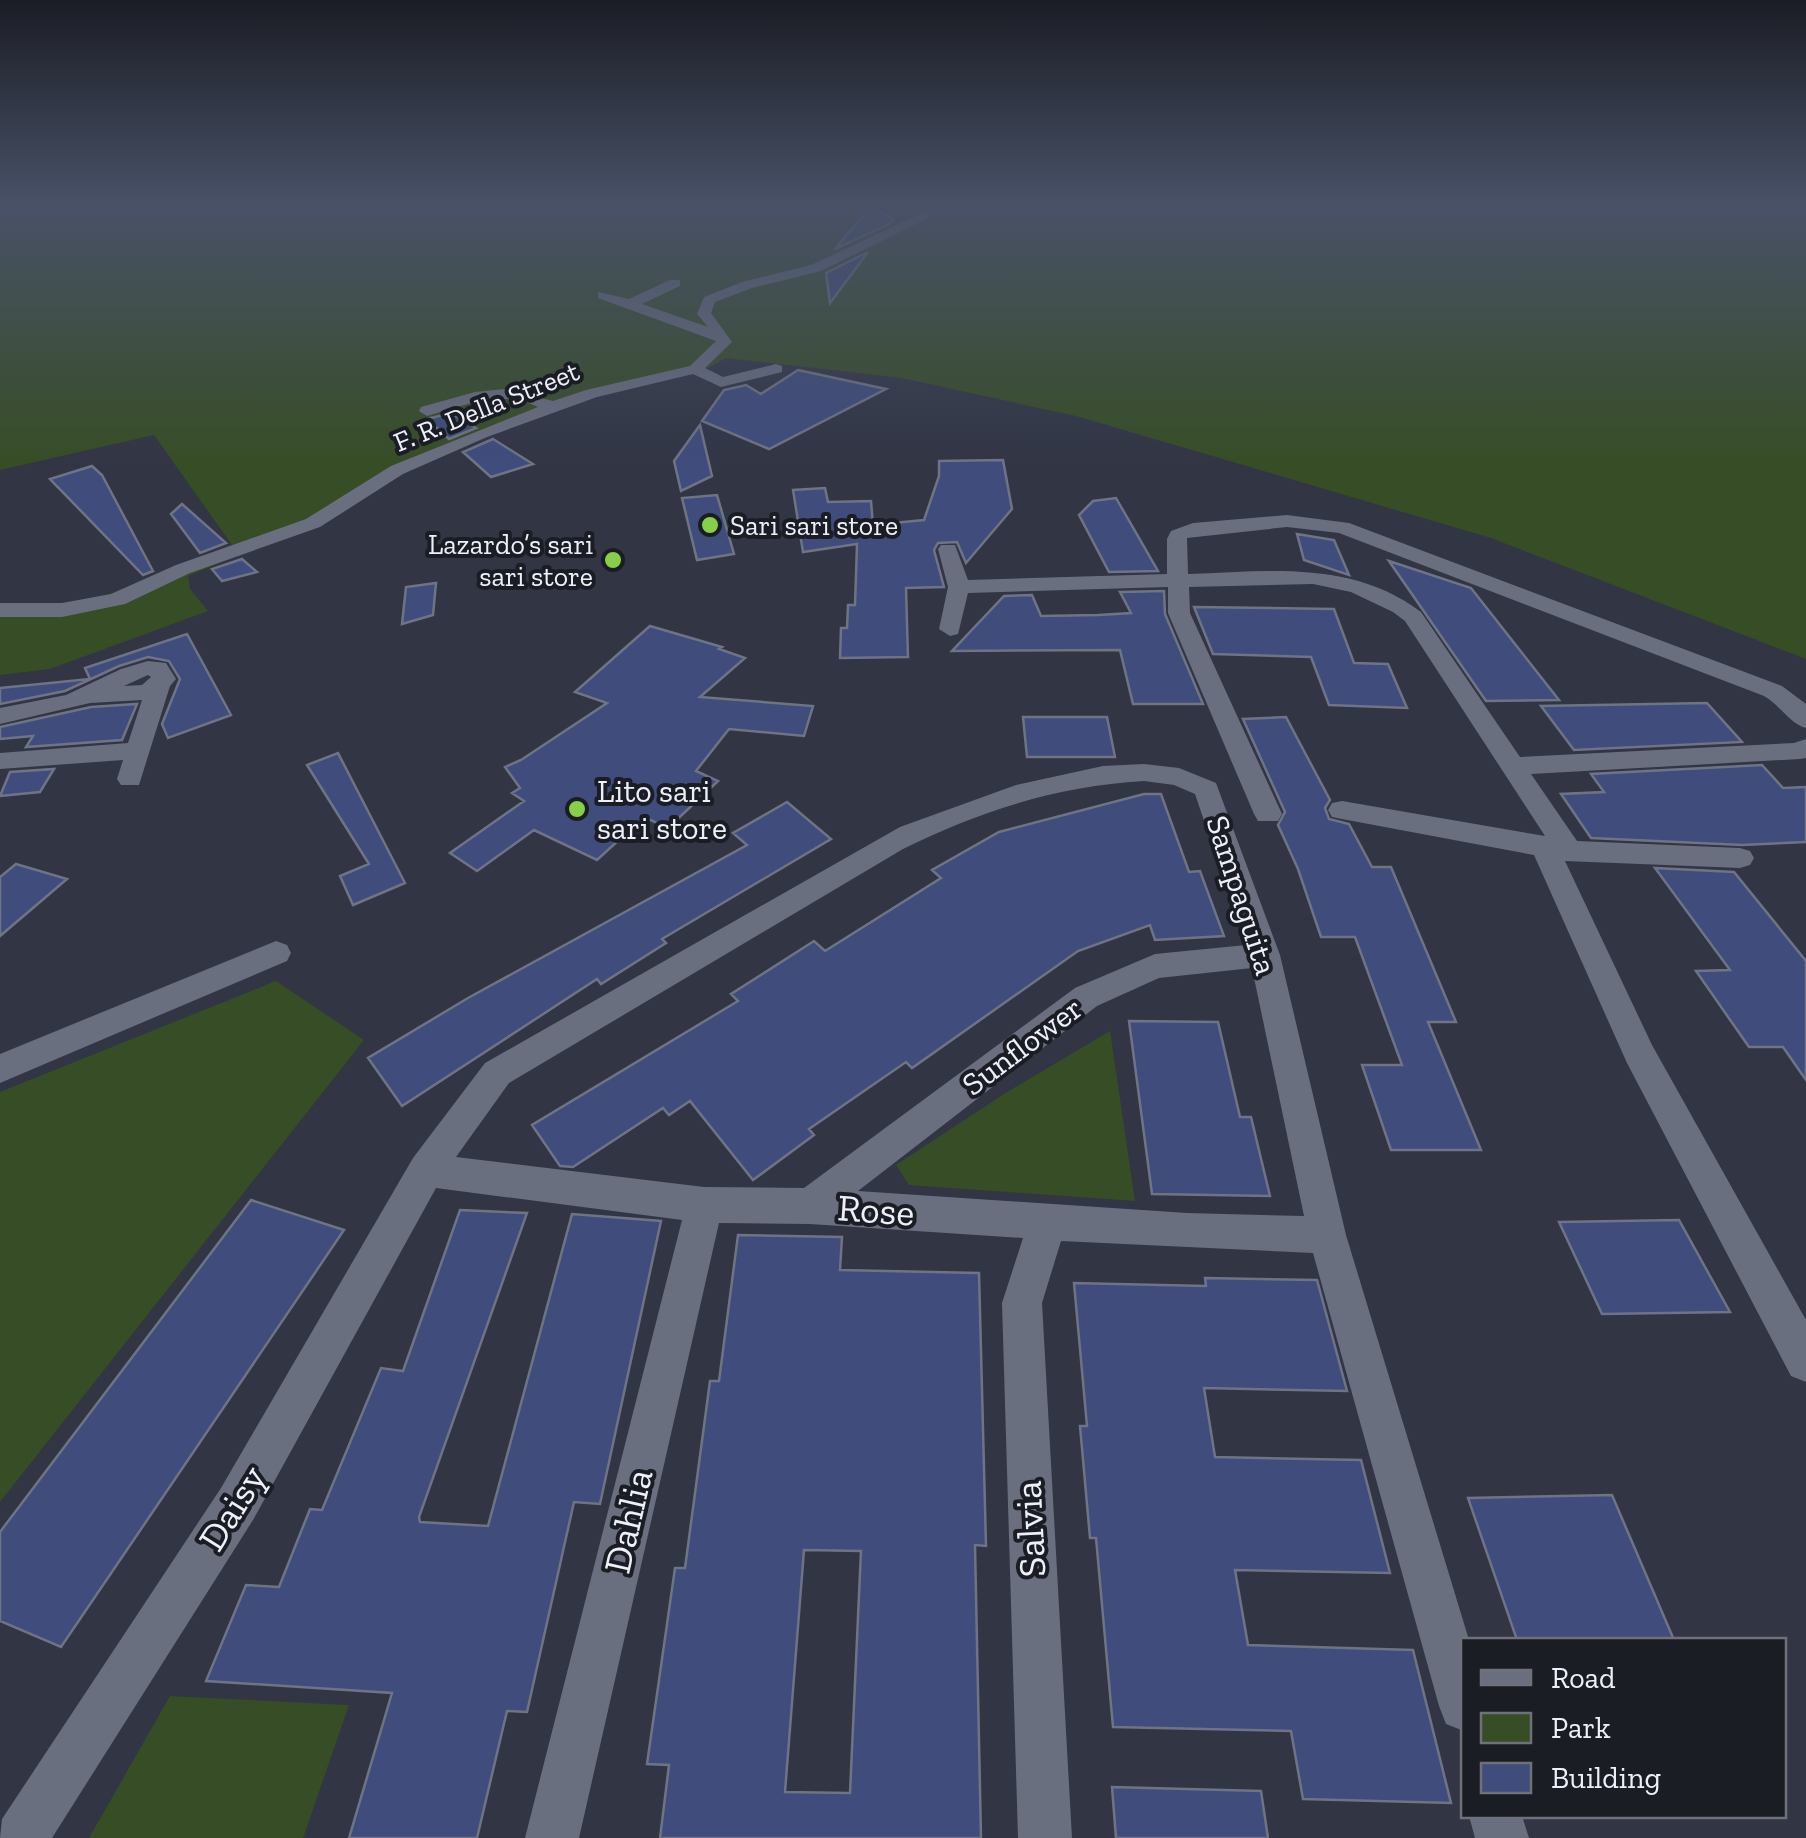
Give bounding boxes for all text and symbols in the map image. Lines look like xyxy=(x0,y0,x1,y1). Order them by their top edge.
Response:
street label: F. R. Della Street xyxy=(389,354,584,459)
place label: Sari sari store xyxy=(730,509,898,542)
marker: Sari sari store xyxy=(699,514,721,536)
place label: Lazardo’s sari sari store xyxy=(428,528,593,593)
marker: Lazardo’s sari sari store xyxy=(602,549,624,571)
place label: Lito sari sari store xyxy=(597,772,727,847)
marker: Lito sari sari store xyxy=(566,798,588,820)
street label: Sampaguita xyxy=(1198,811,1286,979)
street label: Sunflower xyxy=(955,989,1089,1103)
street label: Rose xyxy=(836,1184,916,1236)
street label: Daisy xyxy=(188,1456,276,1559)
street label: Dahlia xyxy=(594,1465,662,1577)
street label: Salvia xyxy=(1005,1480,1055,1578)
legend xyxy=(1461,1638,1786,1818)
text: Road xyxy=(1551,1660,1616,1696)
text: Park xyxy=(1551,1710,1611,1746)
text: Building xyxy=(1551,1760,1661,1796)

